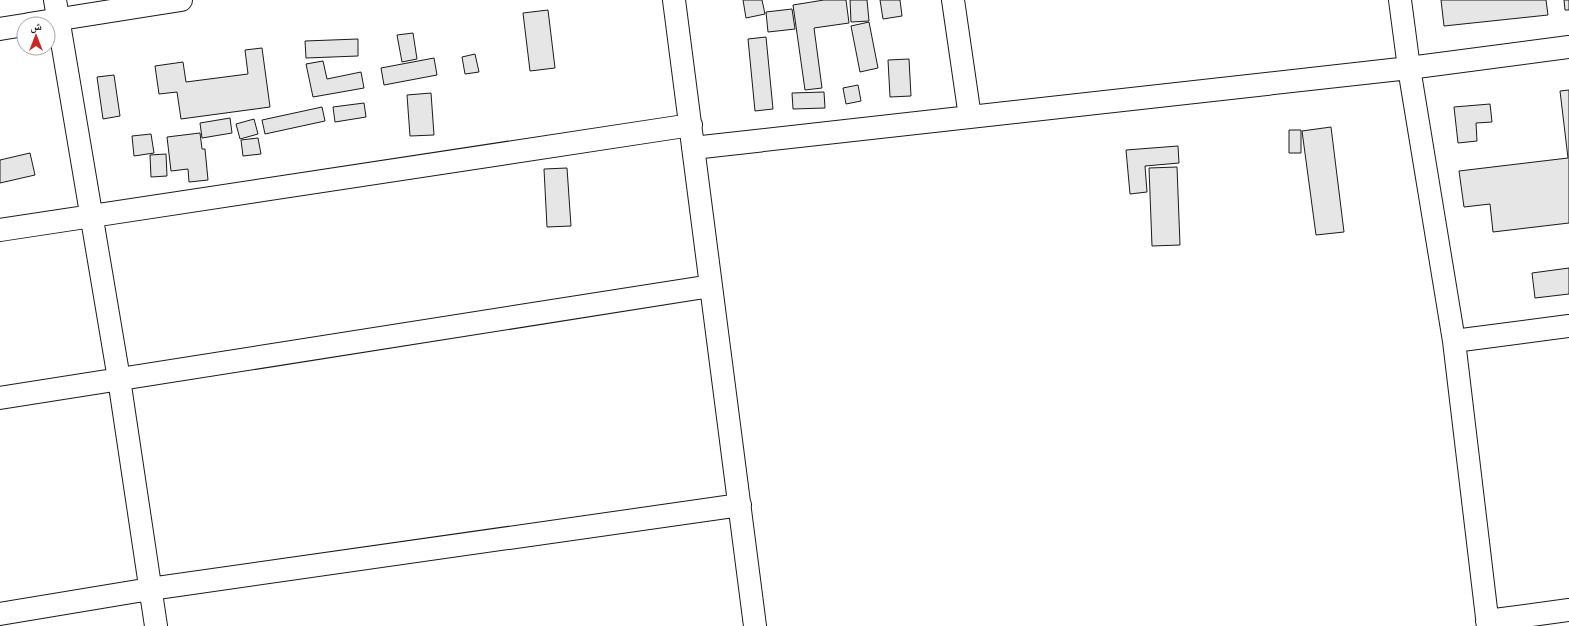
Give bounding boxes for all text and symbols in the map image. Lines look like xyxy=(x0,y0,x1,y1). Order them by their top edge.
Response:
north arrow xyxy=(16,16,56,56)
text: ش xyxy=(30,20,42,34)

